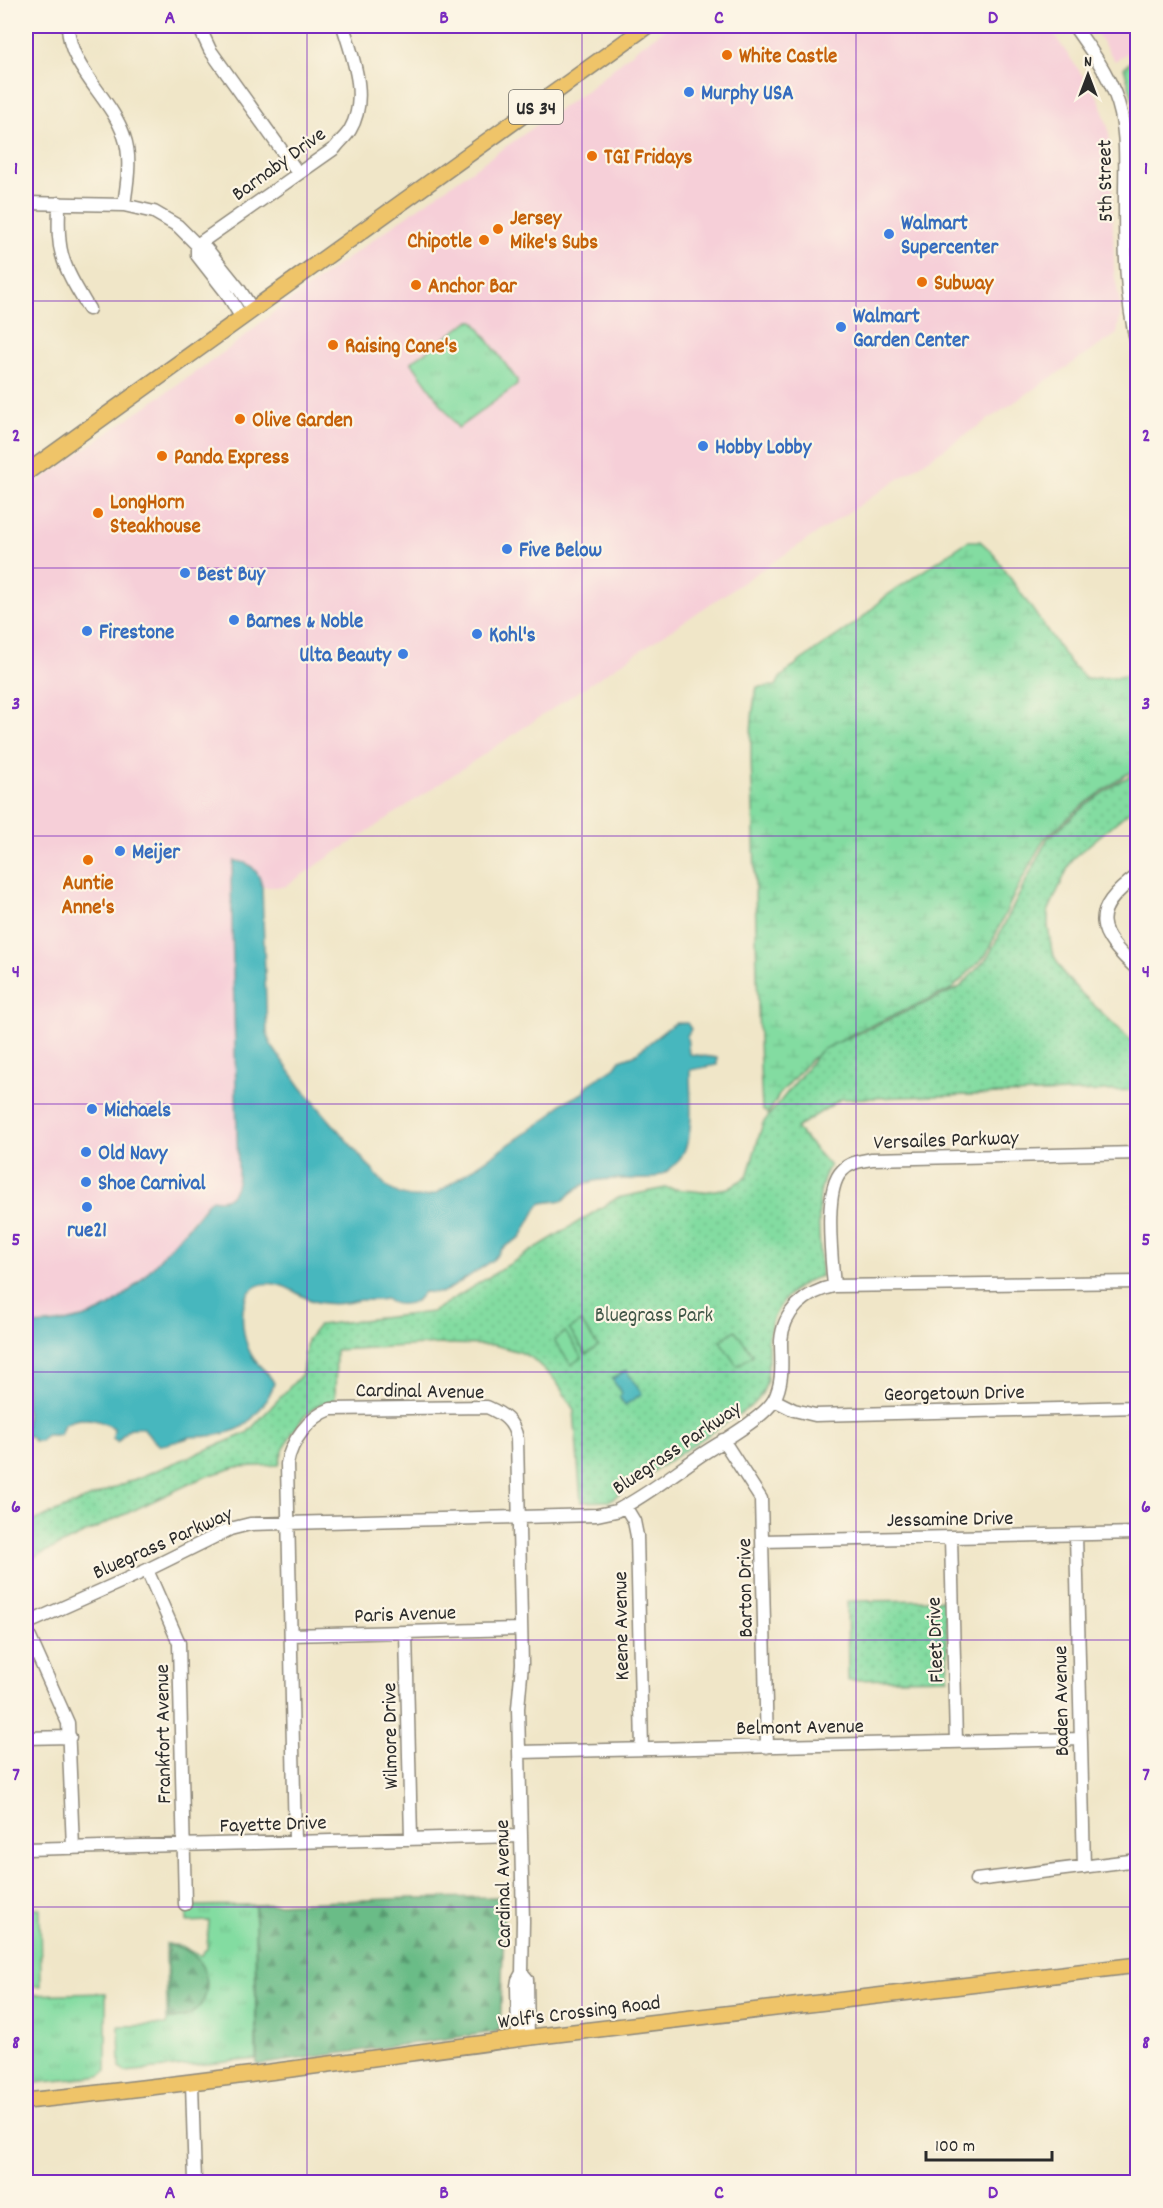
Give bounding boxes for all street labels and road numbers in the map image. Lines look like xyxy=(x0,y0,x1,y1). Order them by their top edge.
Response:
road number: US 34 xyxy=(509,90,563,124)
street label: Barnaby Drive xyxy=(226,121,333,210)
street label: 5th Street xyxy=(1091,139,1123,223)
street label: Versailes Parkway xyxy=(873,1124,1020,1160)
street label: Cardinal Avenue xyxy=(355,1377,484,1409)
street label: Georgetown Drive xyxy=(883,1379,1025,1411)
street label: Bluegrass Parkway xyxy=(607,1395,749,1504)
street label: Bluegrass Parkway xyxy=(88,1500,238,1589)
street label: Jessamine Drive xyxy=(886,1505,1014,1537)
street label: Barton Drive xyxy=(731,1538,763,1638)
street label: Keene Avenue xyxy=(607,1571,639,1681)
street label: Fleet Drive xyxy=(921,1596,953,1683)
street label: Paris Avenue xyxy=(354,1599,457,1633)
street label: Baden Avenue xyxy=(1047,1645,1079,1757)
street label: Frankfort Avenue xyxy=(149,1664,181,1804)
street label: Wilmore Drive xyxy=(376,1682,408,1790)
street label: Belmont Avenue xyxy=(736,1713,864,1745)
street label: Fayette Drive xyxy=(219,1809,327,1843)
street label: Cardinal Avenue xyxy=(489,1819,521,1948)
street label: Wolf's Crossing Road xyxy=(496,1989,662,2039)

